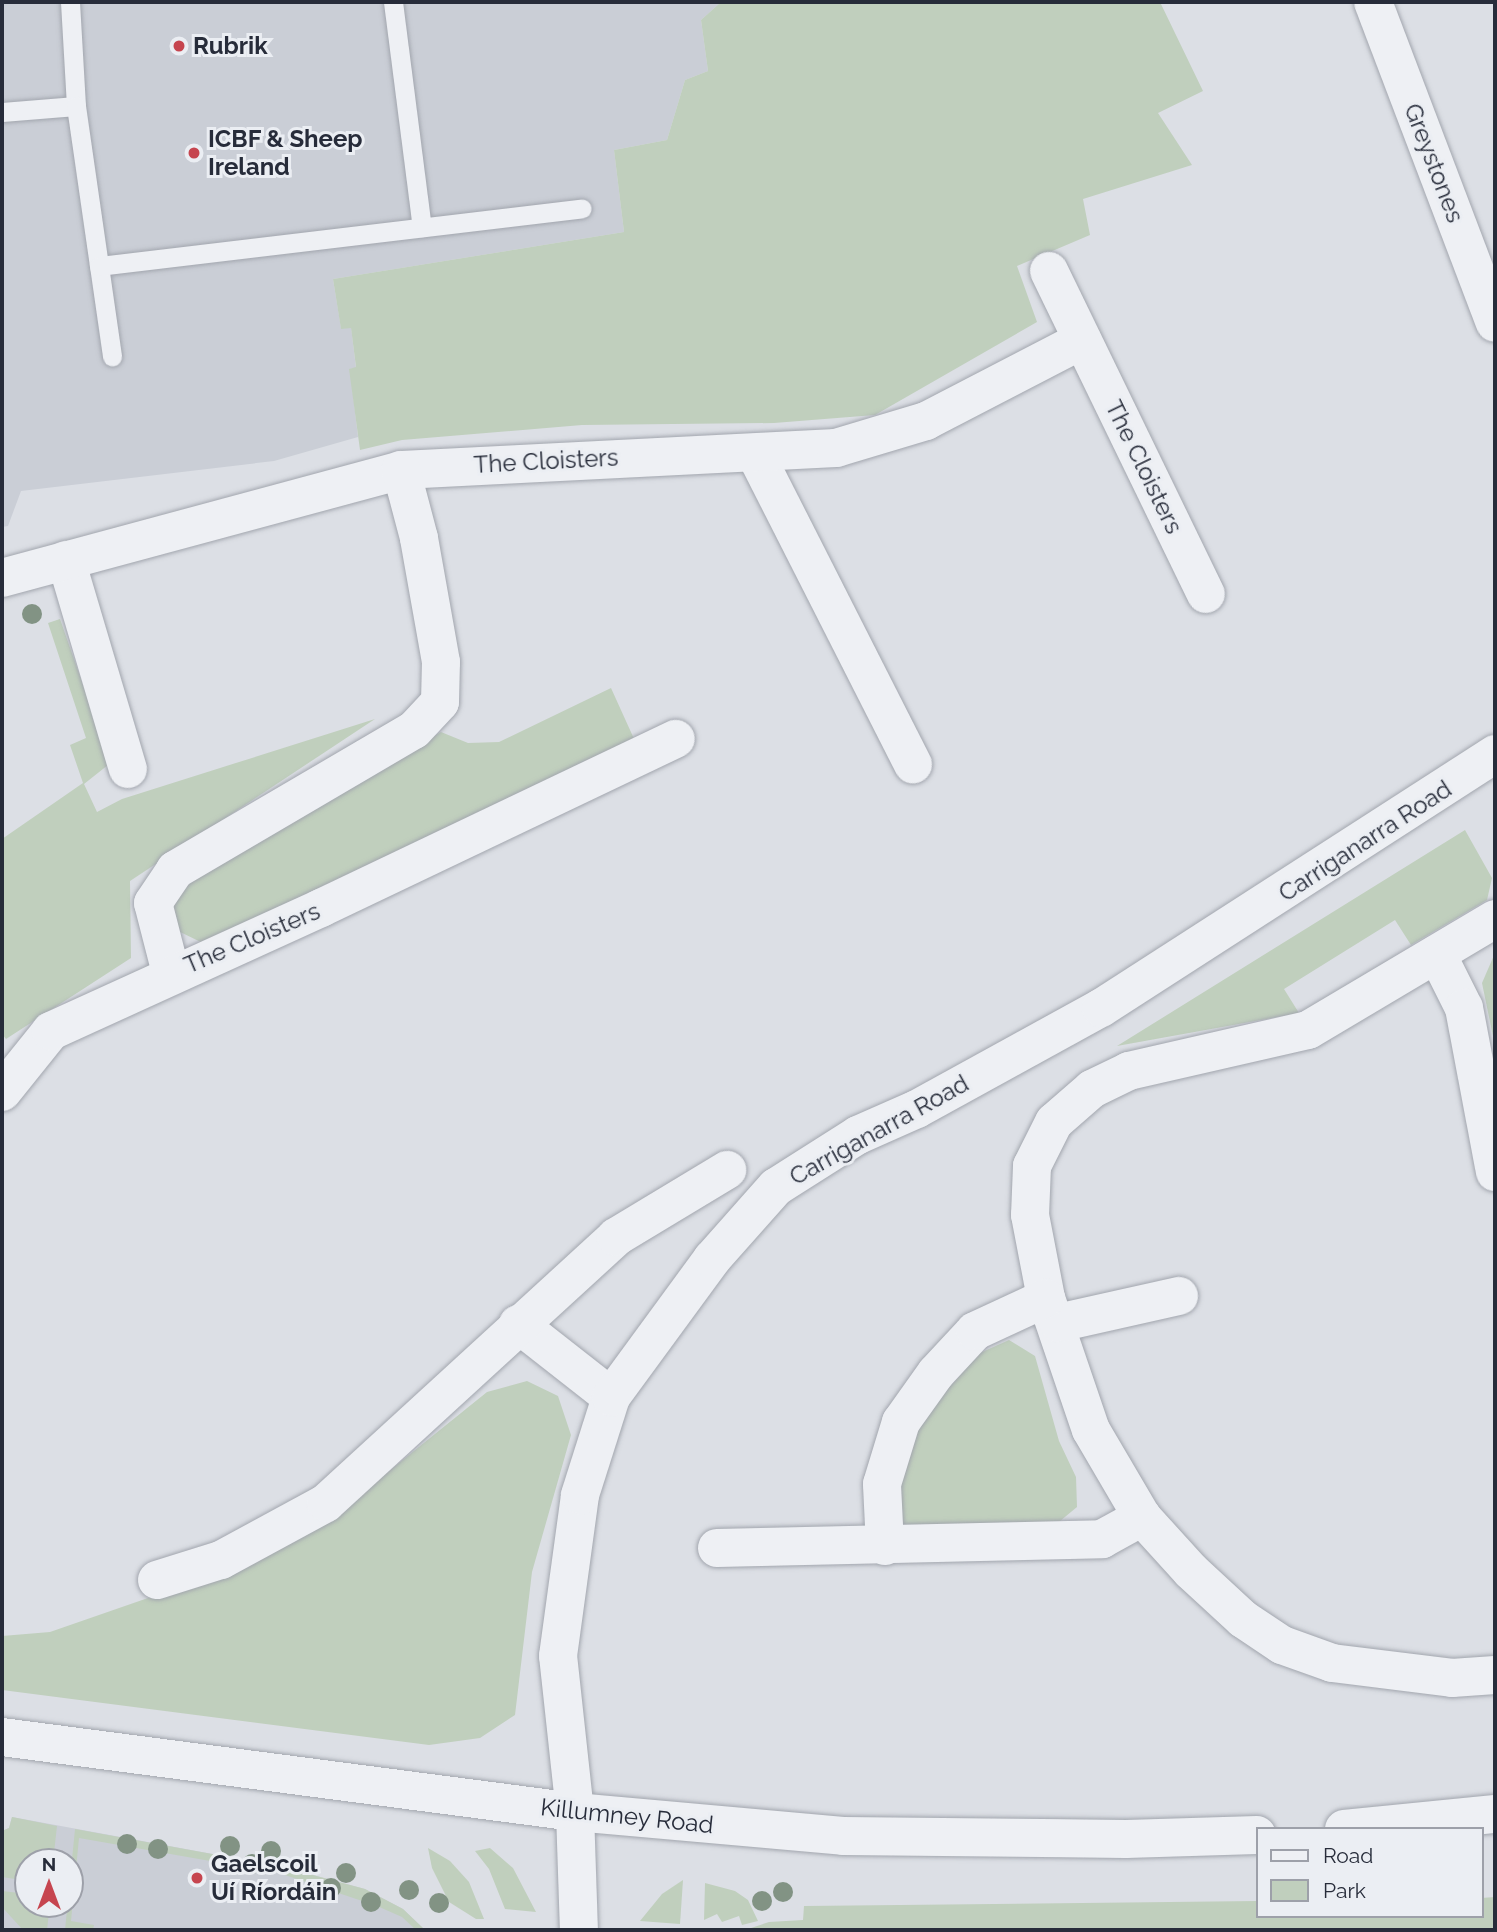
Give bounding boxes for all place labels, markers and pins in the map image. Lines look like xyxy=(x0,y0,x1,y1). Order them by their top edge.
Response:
place label: Rubrik xyxy=(193,32,268,60)
marker: Rubrik xyxy=(171,38,187,54)
place label: ICBF & Sheep Ireland xyxy=(208,125,363,181)
marker: ICBF & Sheep Ireland xyxy=(186,145,202,161)
place label: Gaelscoil Uí Ríordáin xyxy=(211,1850,336,1906)
marker: Gaelscoil Uí Ríordáin xyxy=(189,1870,205,1886)

